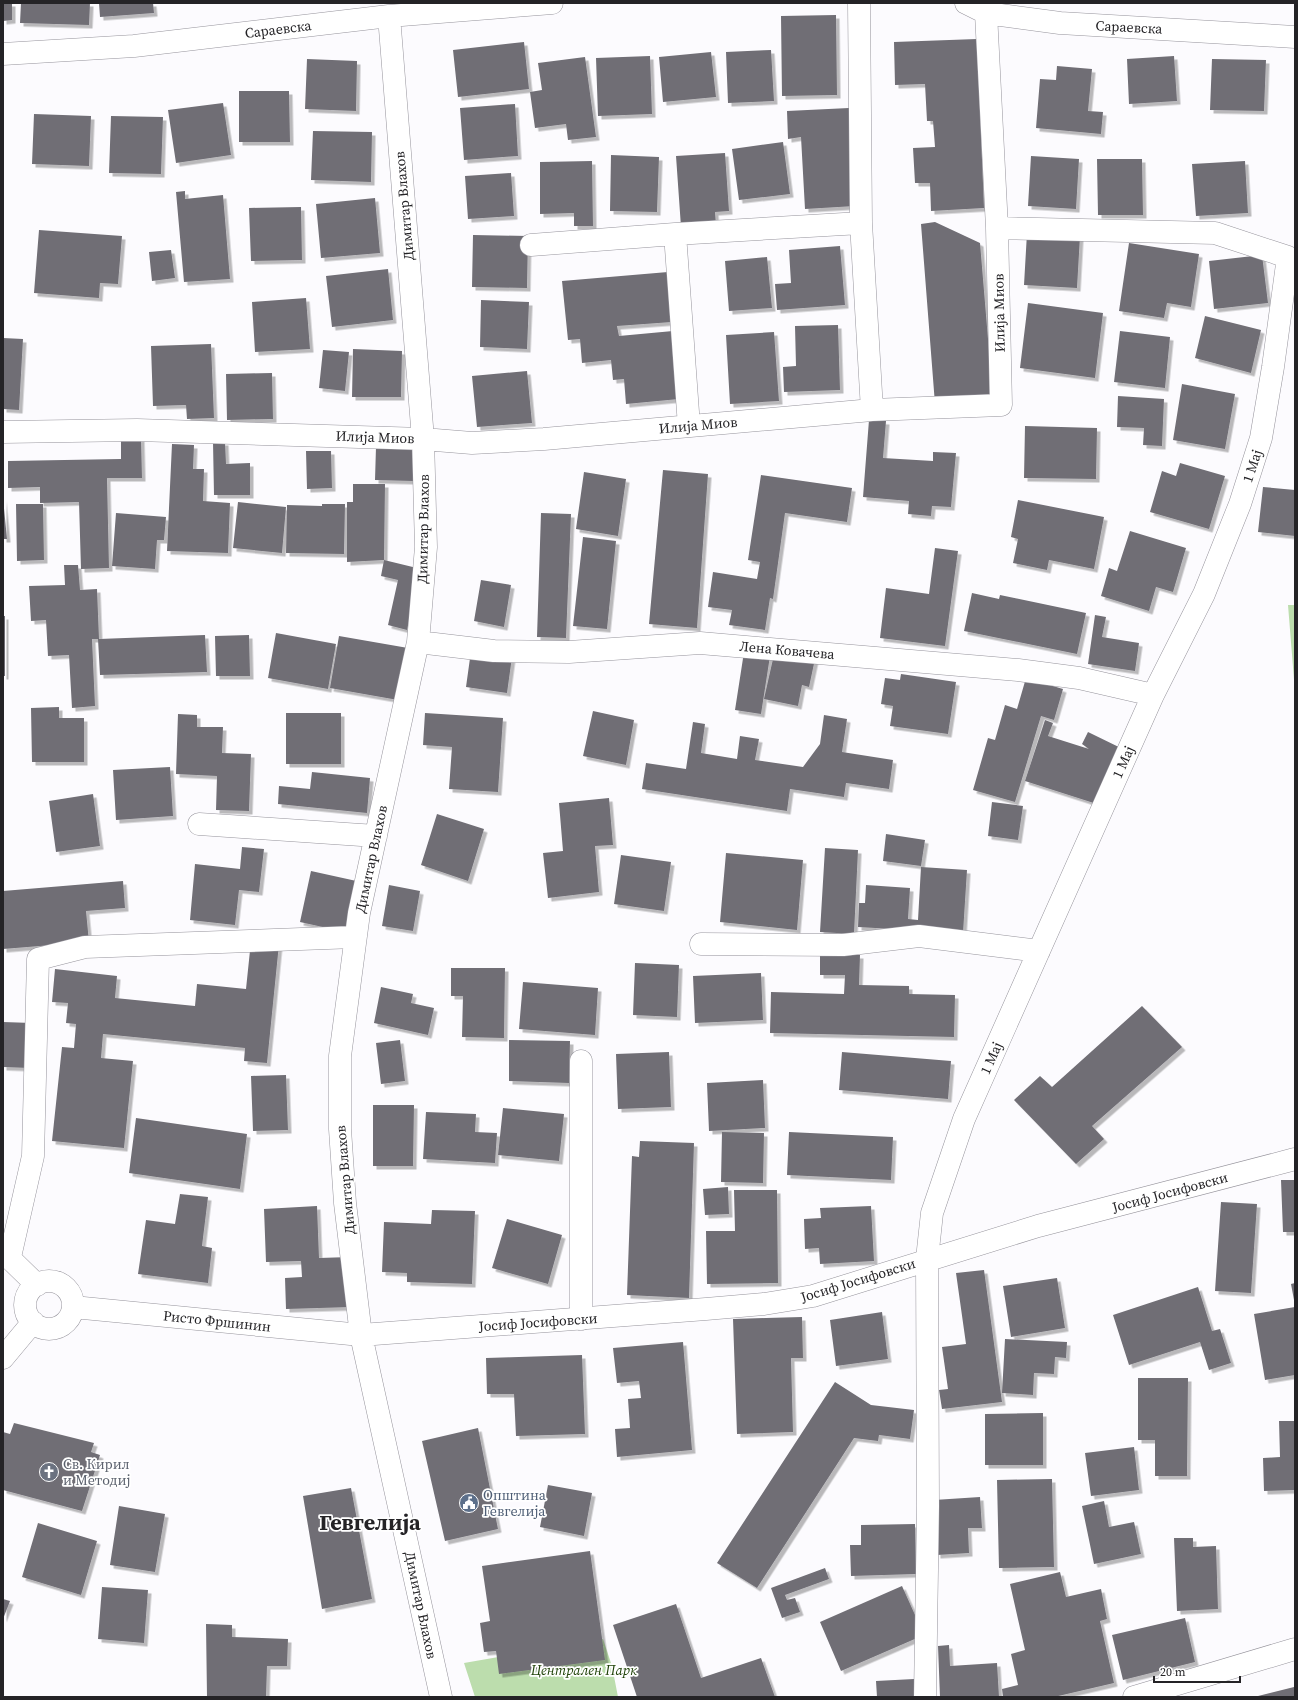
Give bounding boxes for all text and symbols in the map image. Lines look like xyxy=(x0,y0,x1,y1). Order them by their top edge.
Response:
street label: Сараевска xyxy=(244,15,313,43)
street label: Сараевска xyxy=(1095,15,1164,39)
street label: Димитар Влахов xyxy=(389,151,419,261)
street label: Илија Миов xyxy=(988,273,1010,353)
street label: Илија Миов xyxy=(658,412,738,438)
street label: Илија Миов xyxy=(335,426,415,448)
street label: 1 Мај xyxy=(1237,447,1267,485)
street label: Димитар Влахов xyxy=(412,474,434,584)
street label: Лена Ковачева xyxy=(739,636,836,664)
street label: 1 Мај xyxy=(1107,742,1139,781)
street label: Димитар Влахов xyxy=(350,803,392,915)
street label: 1 Мај xyxy=(975,1038,1007,1077)
street label: Димитар Влахов xyxy=(330,1125,360,1235)
street label: Јосиф Јосифовски xyxy=(1109,1167,1230,1217)
street label: Јосиф Јосифовски xyxy=(797,1253,918,1307)
street label: Ристо Фршинин xyxy=(162,1305,272,1337)
street label: Јосиф Јосифовски xyxy=(477,1308,598,1336)
place label: Св. Кирил и Методиј xyxy=(63,1454,130,1490)
church icon: Св. Кирил и Методиј xyxy=(38,1461,60,1483)
place label: Општина Гевгелија xyxy=(483,1485,547,1521)
public building icon: Општина Гевгелија xyxy=(458,1492,480,1514)
district label: Гевгелија xyxy=(319,1507,421,1537)
street label: Димитар Влахов xyxy=(400,1549,442,1661)
scale bar xyxy=(1154,1658,1240,1684)
park label: Централен Парк xyxy=(530,1660,637,1680)
text: 20 m xyxy=(1160,1664,1186,1680)

